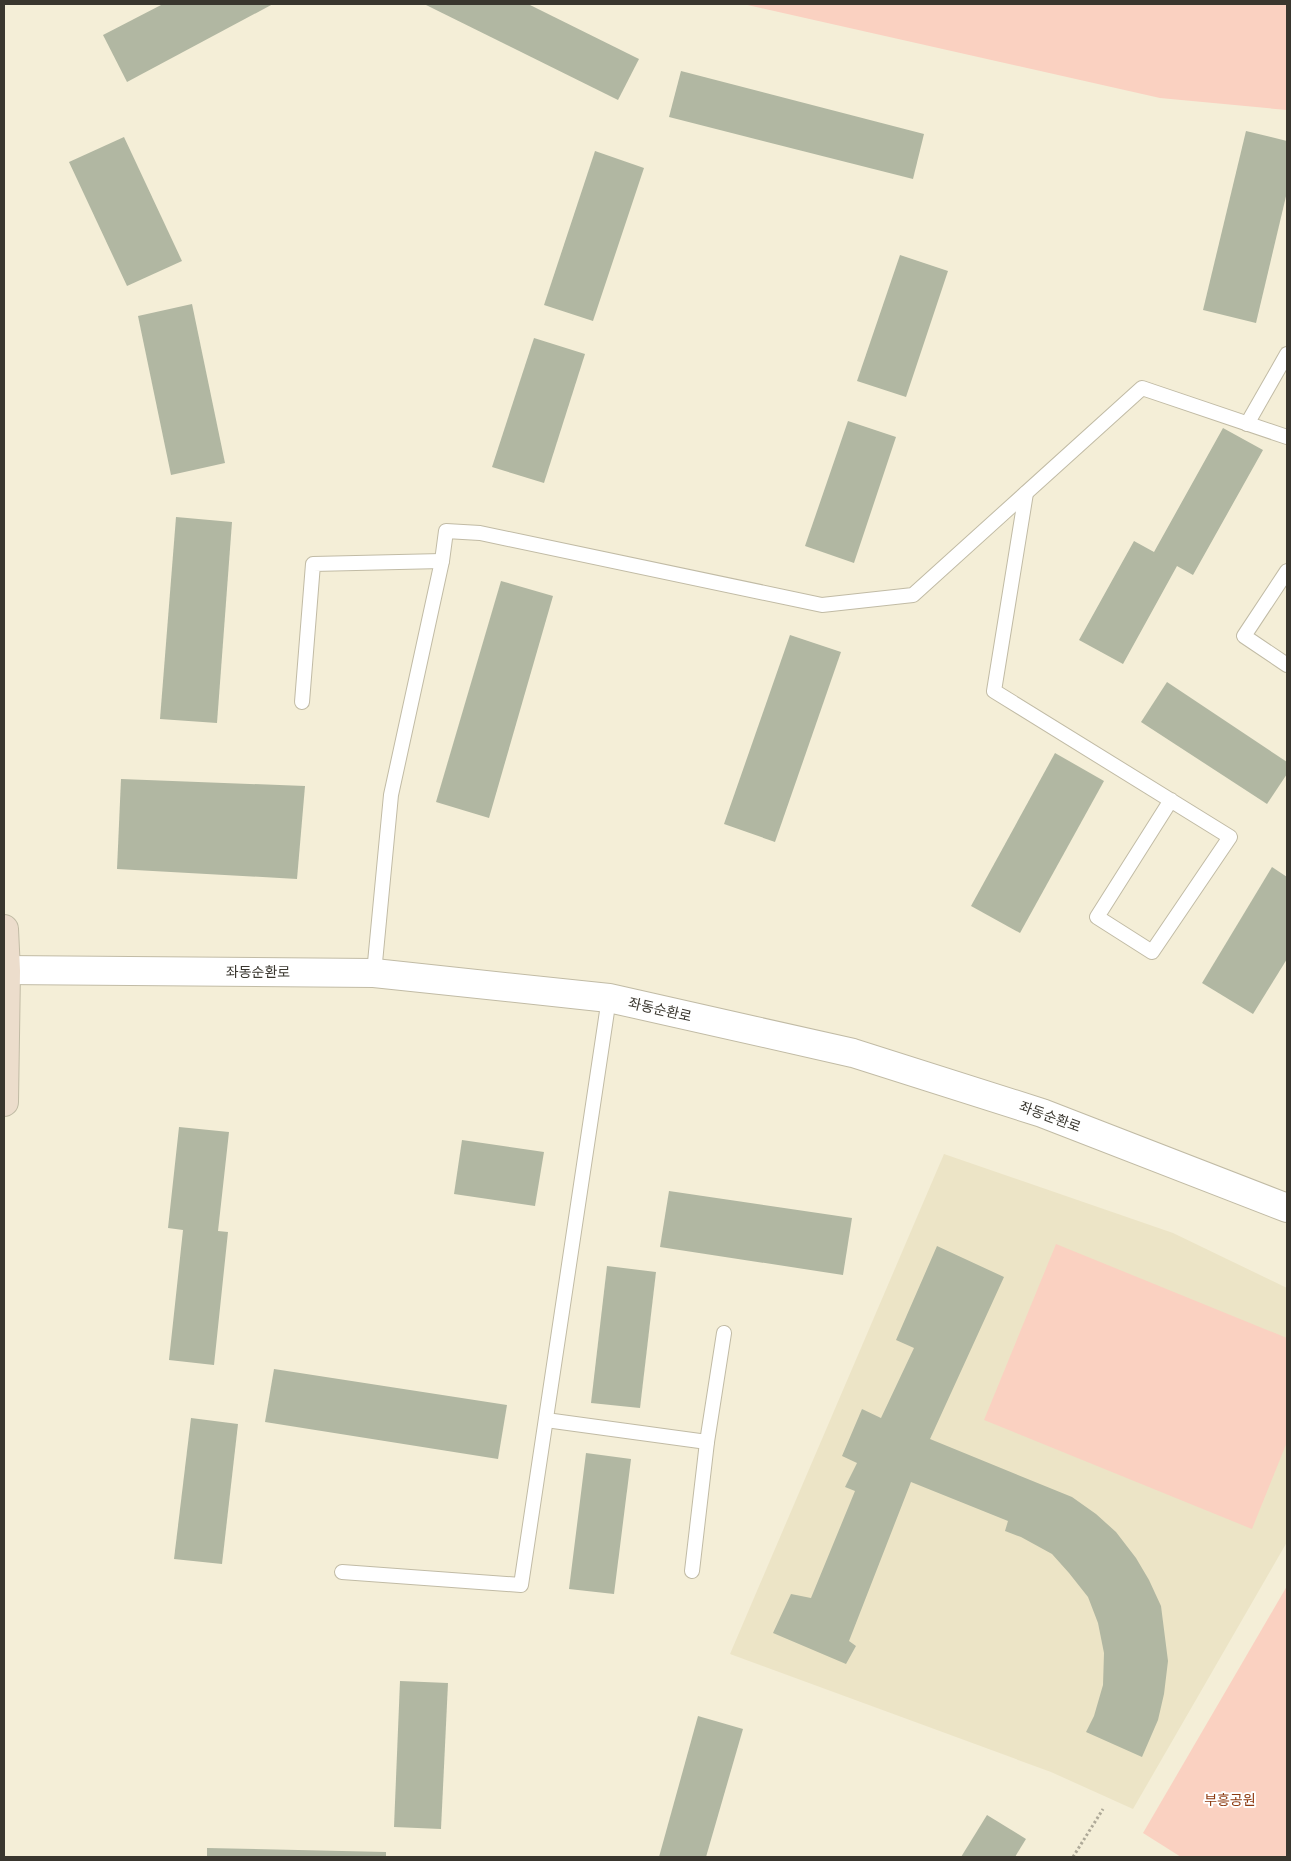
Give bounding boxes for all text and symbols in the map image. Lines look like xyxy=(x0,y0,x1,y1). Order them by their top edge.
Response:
street label: 좌동순환로 xyxy=(226,964,290,981)
street label: 좌동순환로 xyxy=(627,994,693,1026)
street label: 좌동순환로 xyxy=(1017,1098,1083,1136)
park label: 부흥공원 xyxy=(1204,1792,1256,1809)

